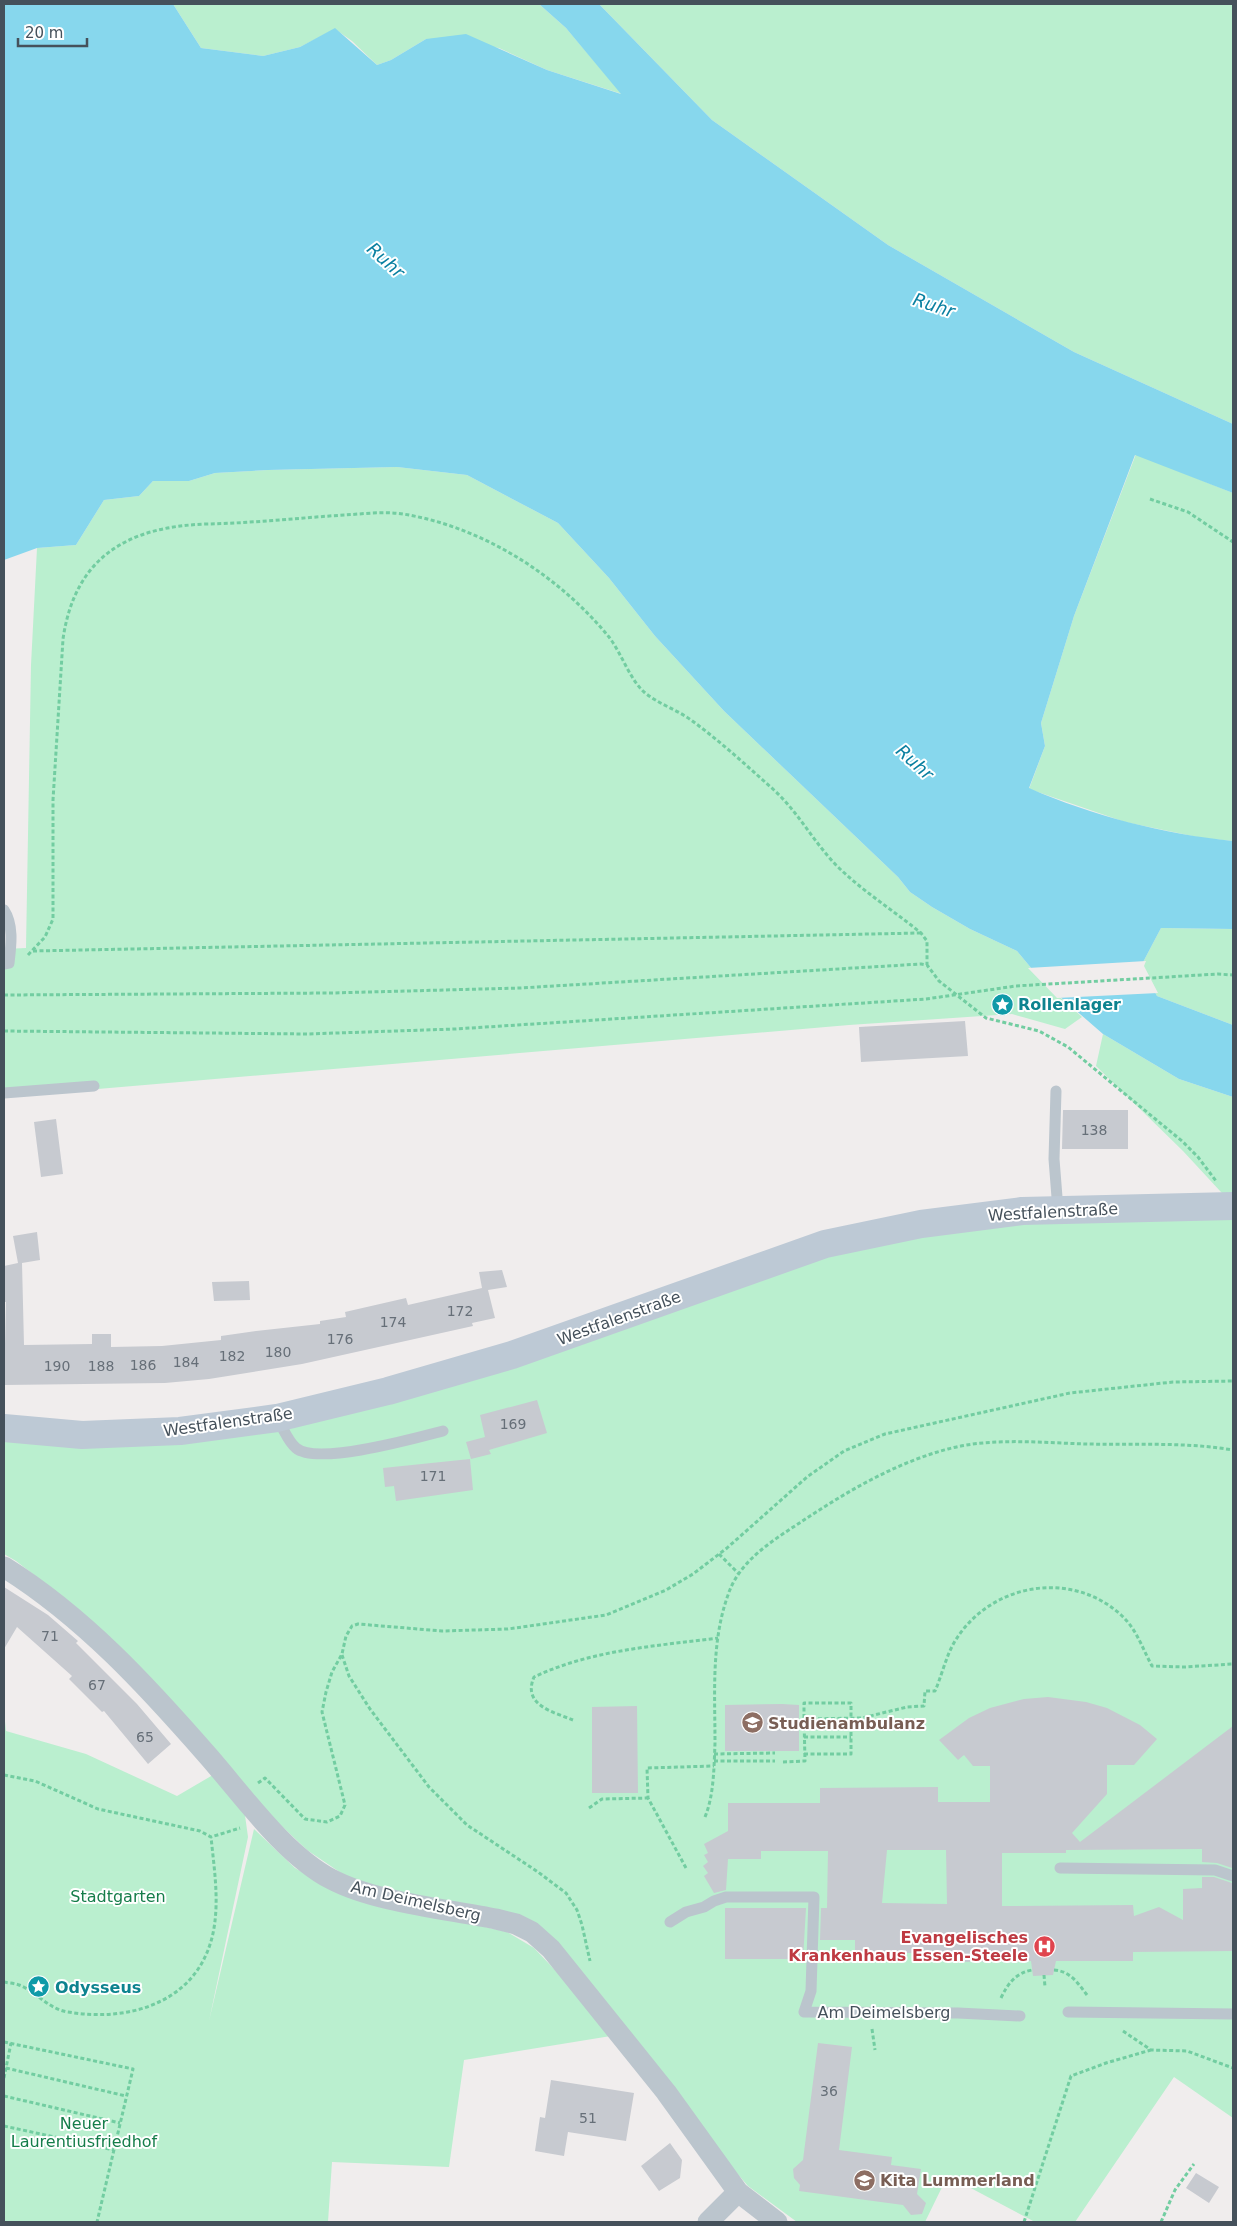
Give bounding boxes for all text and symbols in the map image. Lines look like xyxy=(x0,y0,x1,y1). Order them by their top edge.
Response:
scale bar xyxy=(18,15,86,47)
text: 20 m xyxy=(25,24,63,42)
water label: Ruhr xyxy=(363,238,410,283)
water label: Ruhr xyxy=(910,288,959,322)
water label: Ruhr xyxy=(892,740,939,785)
place icon: Rollenlager xyxy=(990,992,1014,1016)
place label: Rollenlager xyxy=(1018,995,1121,1014)
house number: 138 xyxy=(1081,1122,1107,1138)
street label: Westfalenstraße xyxy=(988,1199,1118,1225)
street label: Westfalenstraße xyxy=(555,1287,683,1349)
house number: 172 xyxy=(447,1303,473,1319)
house number: 174 xyxy=(380,1314,406,1330)
house number: 176 xyxy=(327,1331,353,1347)
house number: 180 xyxy=(265,1344,291,1360)
house number: 182 xyxy=(219,1348,245,1364)
house number: 184 xyxy=(173,1354,199,1370)
house number: 186 xyxy=(130,1357,156,1373)
house number: 190 xyxy=(44,1358,70,1374)
house number: 188 xyxy=(88,1358,114,1374)
street label: Westfalenstraße xyxy=(162,1404,294,1440)
house number: 169 xyxy=(500,1416,526,1432)
house number: 171 xyxy=(420,1468,446,1484)
house number: 71 xyxy=(41,1628,59,1644)
house number: 67 xyxy=(88,1677,106,1693)
school or university icon: Studienambulanz xyxy=(740,1711,764,1735)
place label: Studienambulanz xyxy=(768,1714,925,1733)
house number: 65 xyxy=(136,1729,154,1745)
street label: Am Deimelsberg xyxy=(349,1877,483,1925)
park label: Stadtgarten xyxy=(70,1887,166,1906)
place label: Evangelisches Krankenhaus Essen-Steele xyxy=(788,1928,1028,1965)
hospital icon: Evangelisches Krankenhaus Essen-Steele xyxy=(1032,1934,1056,1958)
place icon: Odysseus xyxy=(27,1975,51,1999)
place label: Odysseus xyxy=(55,1978,141,1997)
street label: Am Deimelsberg xyxy=(818,2003,950,2022)
house number: 36 xyxy=(820,2083,838,2099)
house number: 51 xyxy=(579,2110,597,2126)
park label: Neuer Laurentiusfriedhof xyxy=(11,2114,158,2151)
school or university icon: Kita Lummerland xyxy=(852,2168,876,2192)
place label: Kita Lummerland xyxy=(880,2171,1035,2190)

